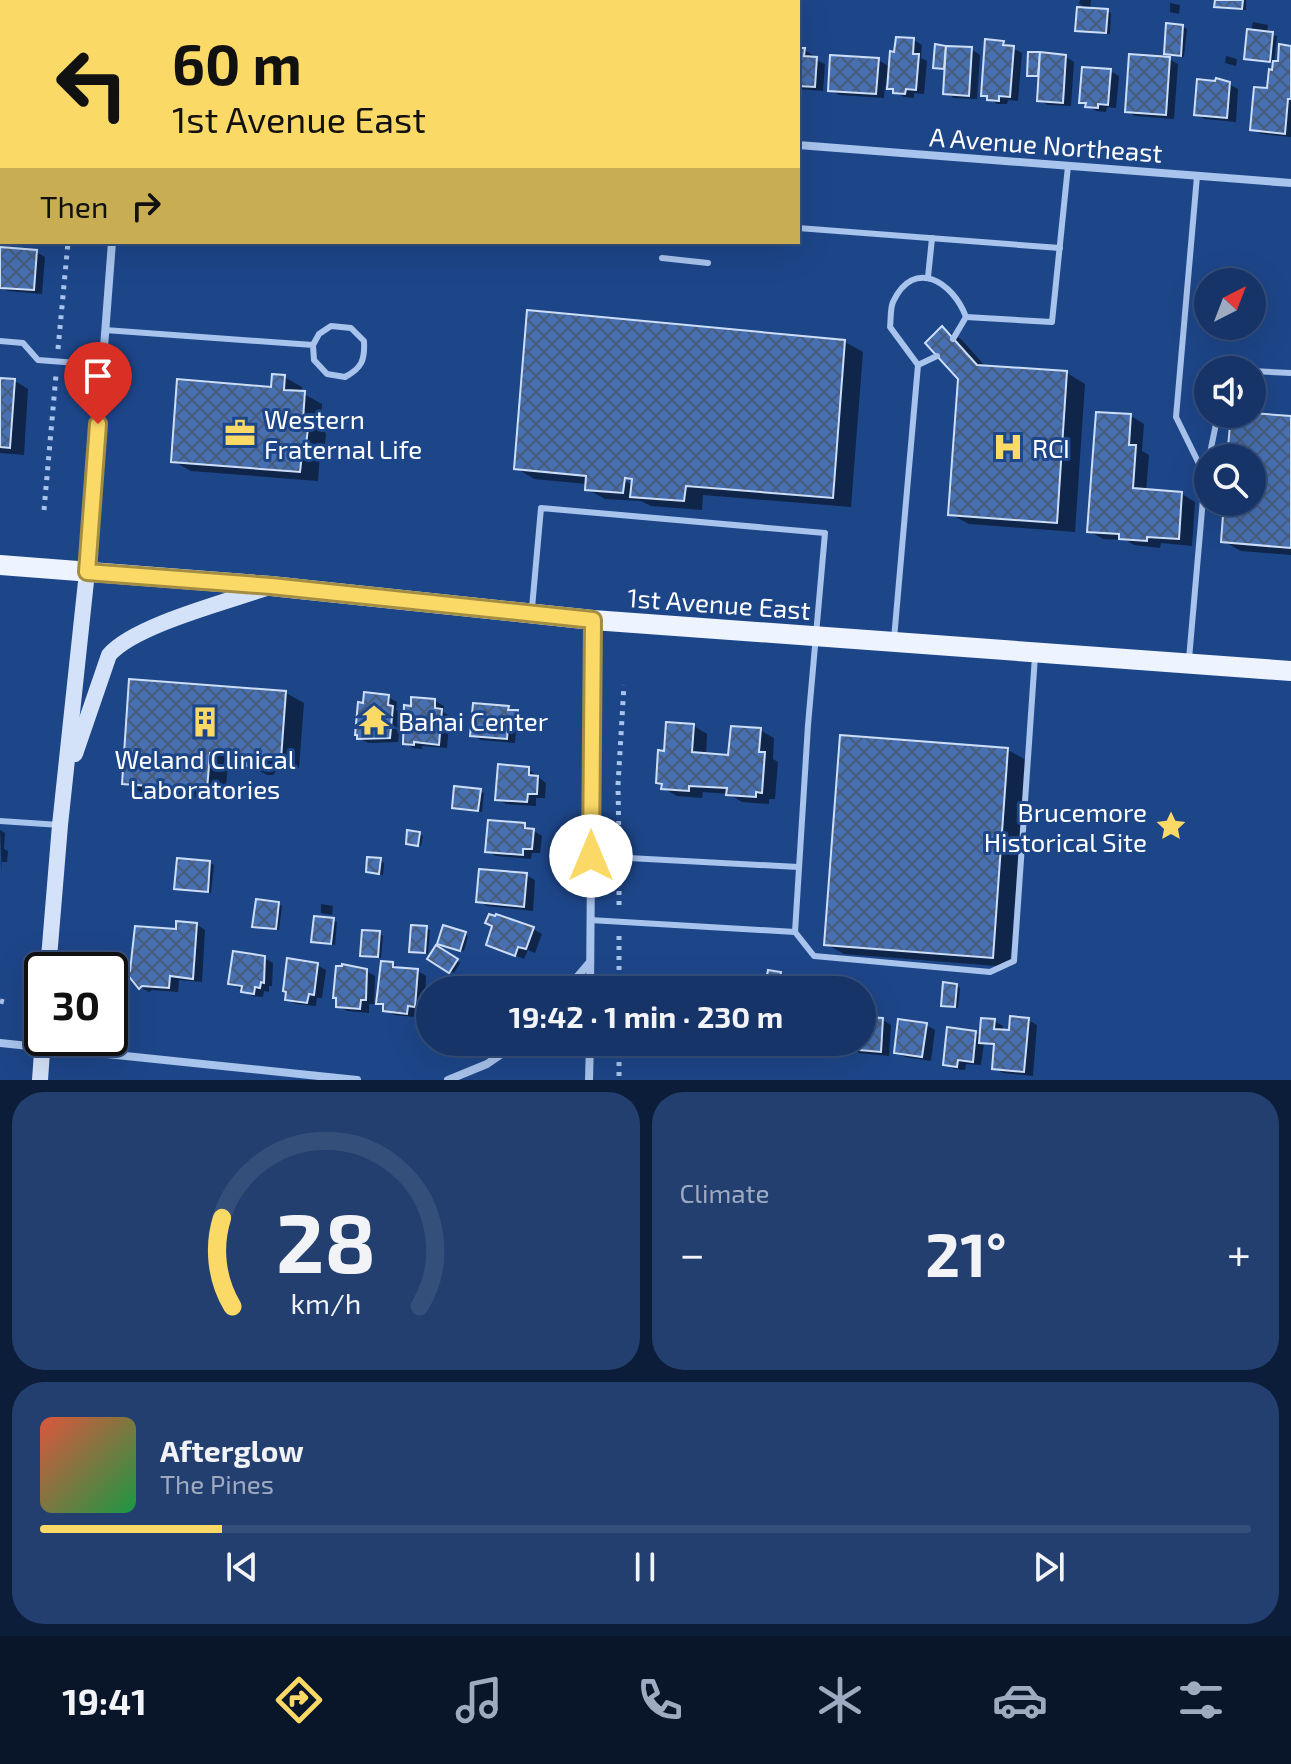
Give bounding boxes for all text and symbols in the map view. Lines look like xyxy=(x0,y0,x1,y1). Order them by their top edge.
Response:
text: 60 m xyxy=(172,29,302,96)
icon: left xyxy=(40,32,144,136)
text: 1st Avenue East xyxy=(172,97,426,140)
street label: A Avenue Northeast xyxy=(928,120,1164,168)
icon: right xyxy=(124,184,168,228)
text: Then xyxy=(40,188,108,224)
north arrow xyxy=(1194,268,1266,340)
map controls xyxy=(1194,268,1266,516)
pin xyxy=(64,342,132,424)
icon: arrive xyxy=(76,354,120,398)
button: sound xyxy=(1194,356,1266,428)
place label: Western Fraternal Life xyxy=(264,403,422,464)
office icon: Western Fraternal Life xyxy=(223,416,257,450)
hospital icon: RCI xyxy=(991,430,1025,464)
place label: RCI xyxy=(1032,432,1070,463)
button: search xyxy=(1194,444,1266,516)
street label: 1st Avenue East xyxy=(626,581,812,625)
temple icon: Bahai Center xyxy=(357,703,391,737)
building icon: Weland Clinical Laboratories xyxy=(188,705,222,739)
place label: Bahai Center xyxy=(398,705,548,736)
place label: Weland Clinical Laboratories xyxy=(114,743,296,804)
place label: Brucemore Historical Site xyxy=(984,796,1147,857)
place icon: Brucemore Historical Site xyxy=(1154,809,1188,843)
position arrow xyxy=(549,814,633,898)
speed limit sign: 30 xyxy=(24,952,128,1056)
text: 19:42 · 1 min · 230 m xyxy=(509,998,783,1034)
text: Climate xyxy=(680,1177,769,1208)
text: 28 xyxy=(276,1190,376,1290)
text: 21° xyxy=(925,1217,1007,1289)
text: − xyxy=(680,1226,705,1279)
text: + xyxy=(1227,1226,1251,1279)
text: km/h xyxy=(290,1285,361,1320)
text: Afterglow xyxy=(160,1432,304,1468)
text: The Pines xyxy=(160,1468,274,1499)
icon: previous xyxy=(220,1545,264,1589)
icon: pause xyxy=(623,1545,667,1589)
icon: next xyxy=(1027,1545,1071,1589)
icon: directions xyxy=(271,1672,327,1728)
icon: music xyxy=(451,1672,507,1728)
icon: phone xyxy=(632,1672,688,1728)
icon: climate xyxy=(812,1672,868,1728)
icon: car xyxy=(992,1672,1048,1728)
icon: filters xyxy=(1173,1672,1229,1728)
text: 19:41 xyxy=(62,1679,147,1722)

